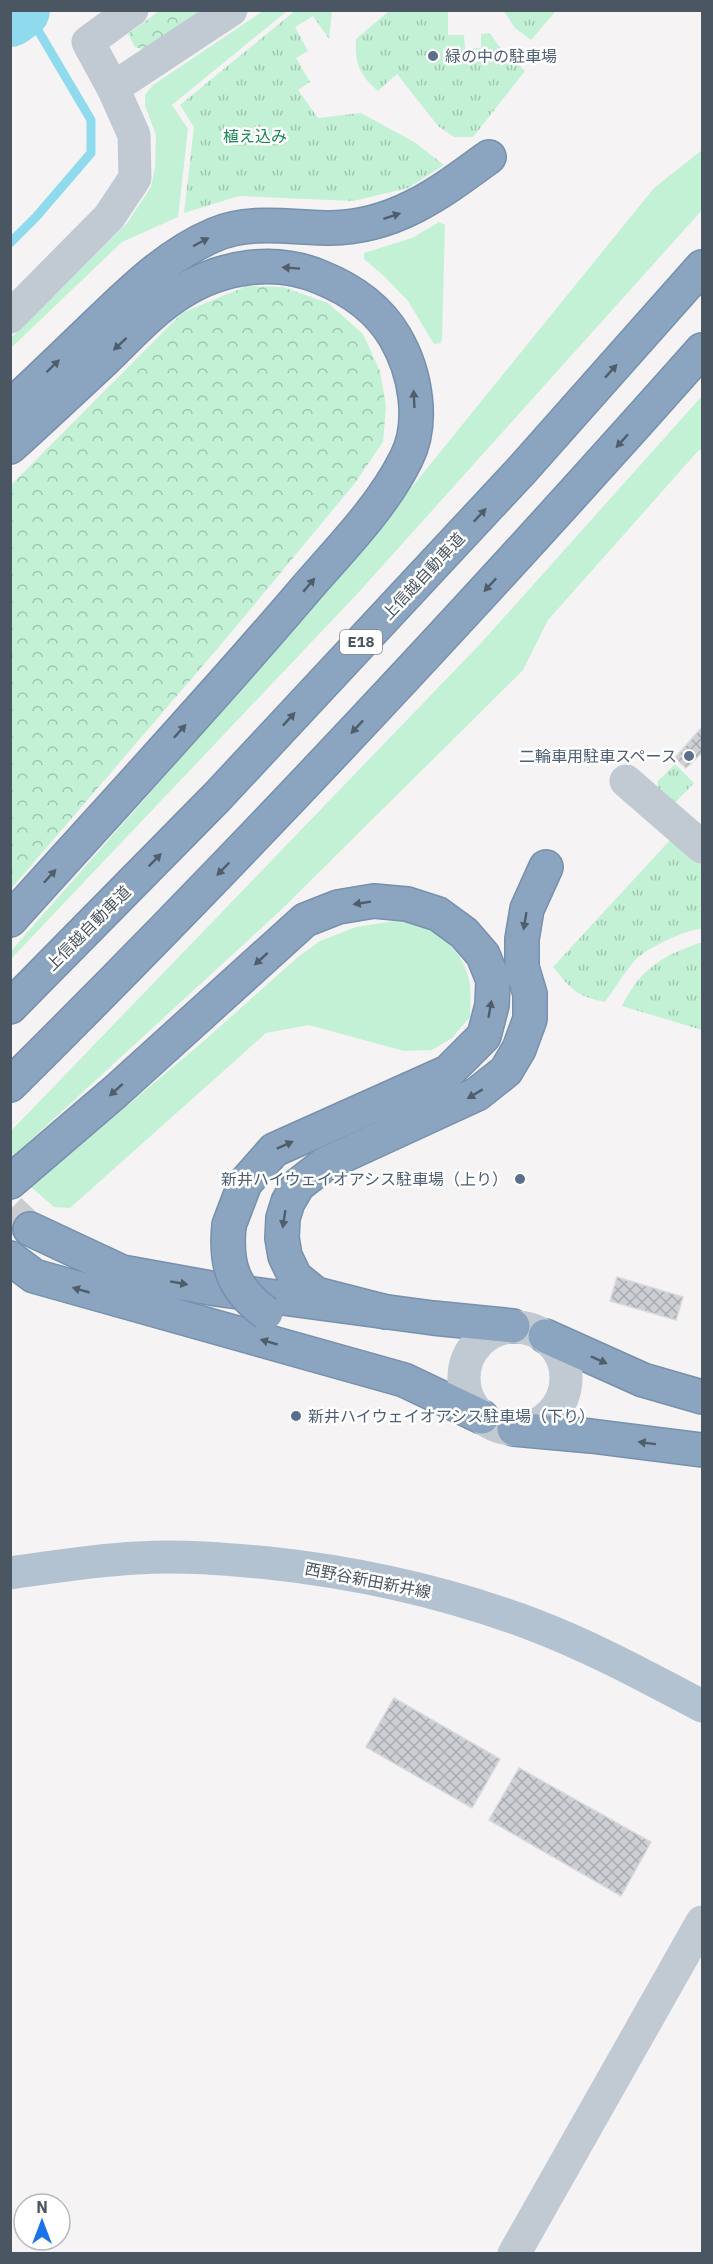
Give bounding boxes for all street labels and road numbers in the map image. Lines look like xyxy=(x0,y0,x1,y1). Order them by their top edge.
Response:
street label: 上信越自動車道 xyxy=(377,528,469,624)
road number: E18 xyxy=(340,630,382,654)
street label: 上信越自動車道 xyxy=(41,881,135,975)
street label: 西野谷新田新井線 xyxy=(303,1558,433,1602)

